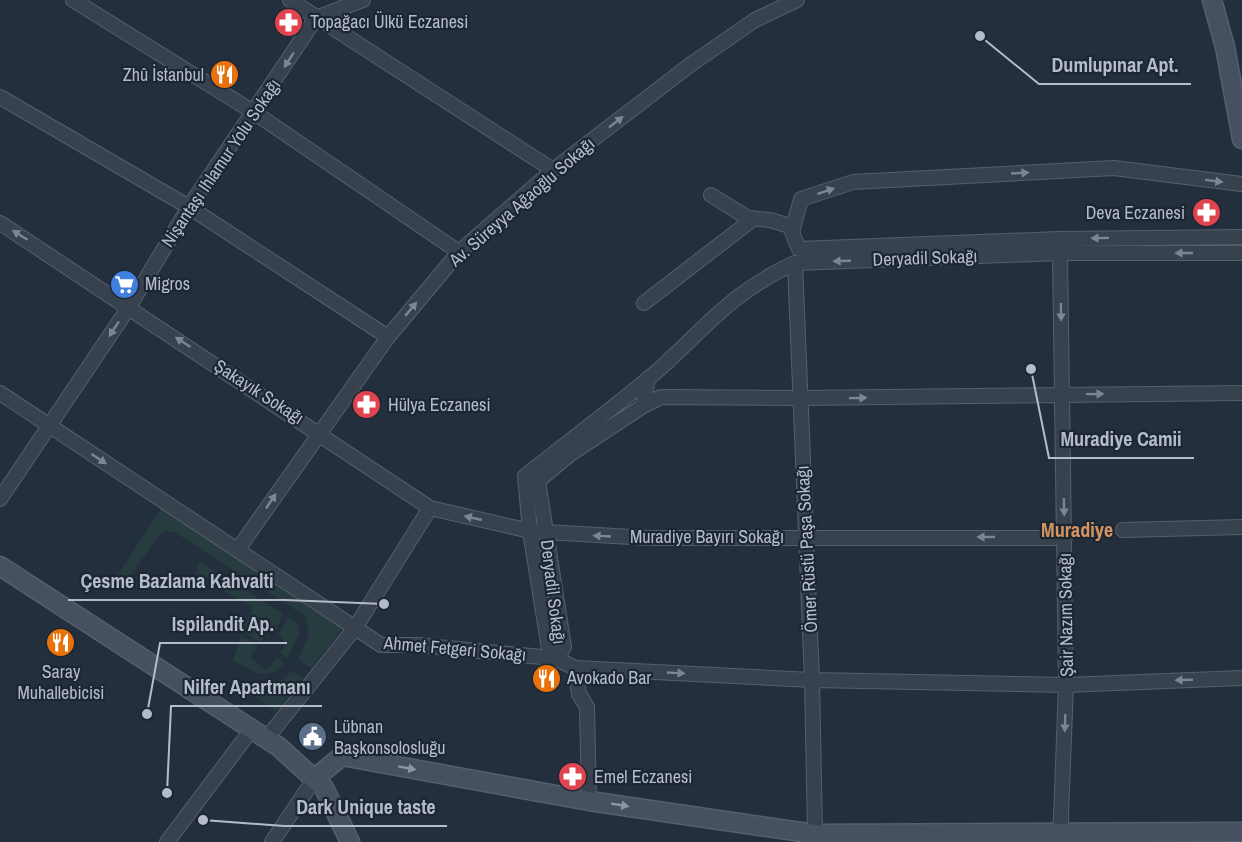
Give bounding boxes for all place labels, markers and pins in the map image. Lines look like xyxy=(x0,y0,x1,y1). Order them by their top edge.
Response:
pharmacy icon: Topağacı Ülkü Eczanesi xyxy=(273,6,305,38)
place label: Topağacı Ülkü Eczanesi xyxy=(310,9,468,34)
callout: Dumlupınar Apt. xyxy=(1039,46,1191,84)
restaurant icon: Zhû İstanbul xyxy=(209,59,241,91)
place label: Zhû İstanbul xyxy=(123,62,204,87)
pharmacy icon: Deva Eczanesi xyxy=(1190,197,1222,229)
place label: Deva Eczanesi xyxy=(1086,200,1185,225)
supermarket icon: Migros xyxy=(108,268,140,300)
place label: Migros xyxy=(145,271,190,296)
pharmacy icon: Hülya Eczanesi xyxy=(351,389,383,421)
place label: Hülya Eczanesi xyxy=(388,392,491,417)
callout: Muradiye Camii xyxy=(1049,420,1194,458)
callout: Çesme Bazlama Kahvalti xyxy=(68,562,286,600)
callout: Ispilandit Ap. xyxy=(160,605,287,643)
restaurant icon: Saray Muhallebicisi xyxy=(45,627,77,659)
place label: Saray Muhallebicisi xyxy=(18,659,104,705)
restaurant icon: Avokado Bar xyxy=(530,662,562,694)
place label: Avokado Bar xyxy=(566,665,651,690)
callout: Nilfer Apartmanı xyxy=(171,668,322,706)
place label: Lübnan Başkonsolosluğu xyxy=(334,714,446,760)
public building icon: Lübnan Başkonsolosluğu xyxy=(297,721,329,753)
pharmacy icon: Emel Eczanesi xyxy=(557,761,589,793)
place label: Emel Eczanesi xyxy=(594,764,692,789)
callout: Dark Unique taste xyxy=(284,788,447,826)

